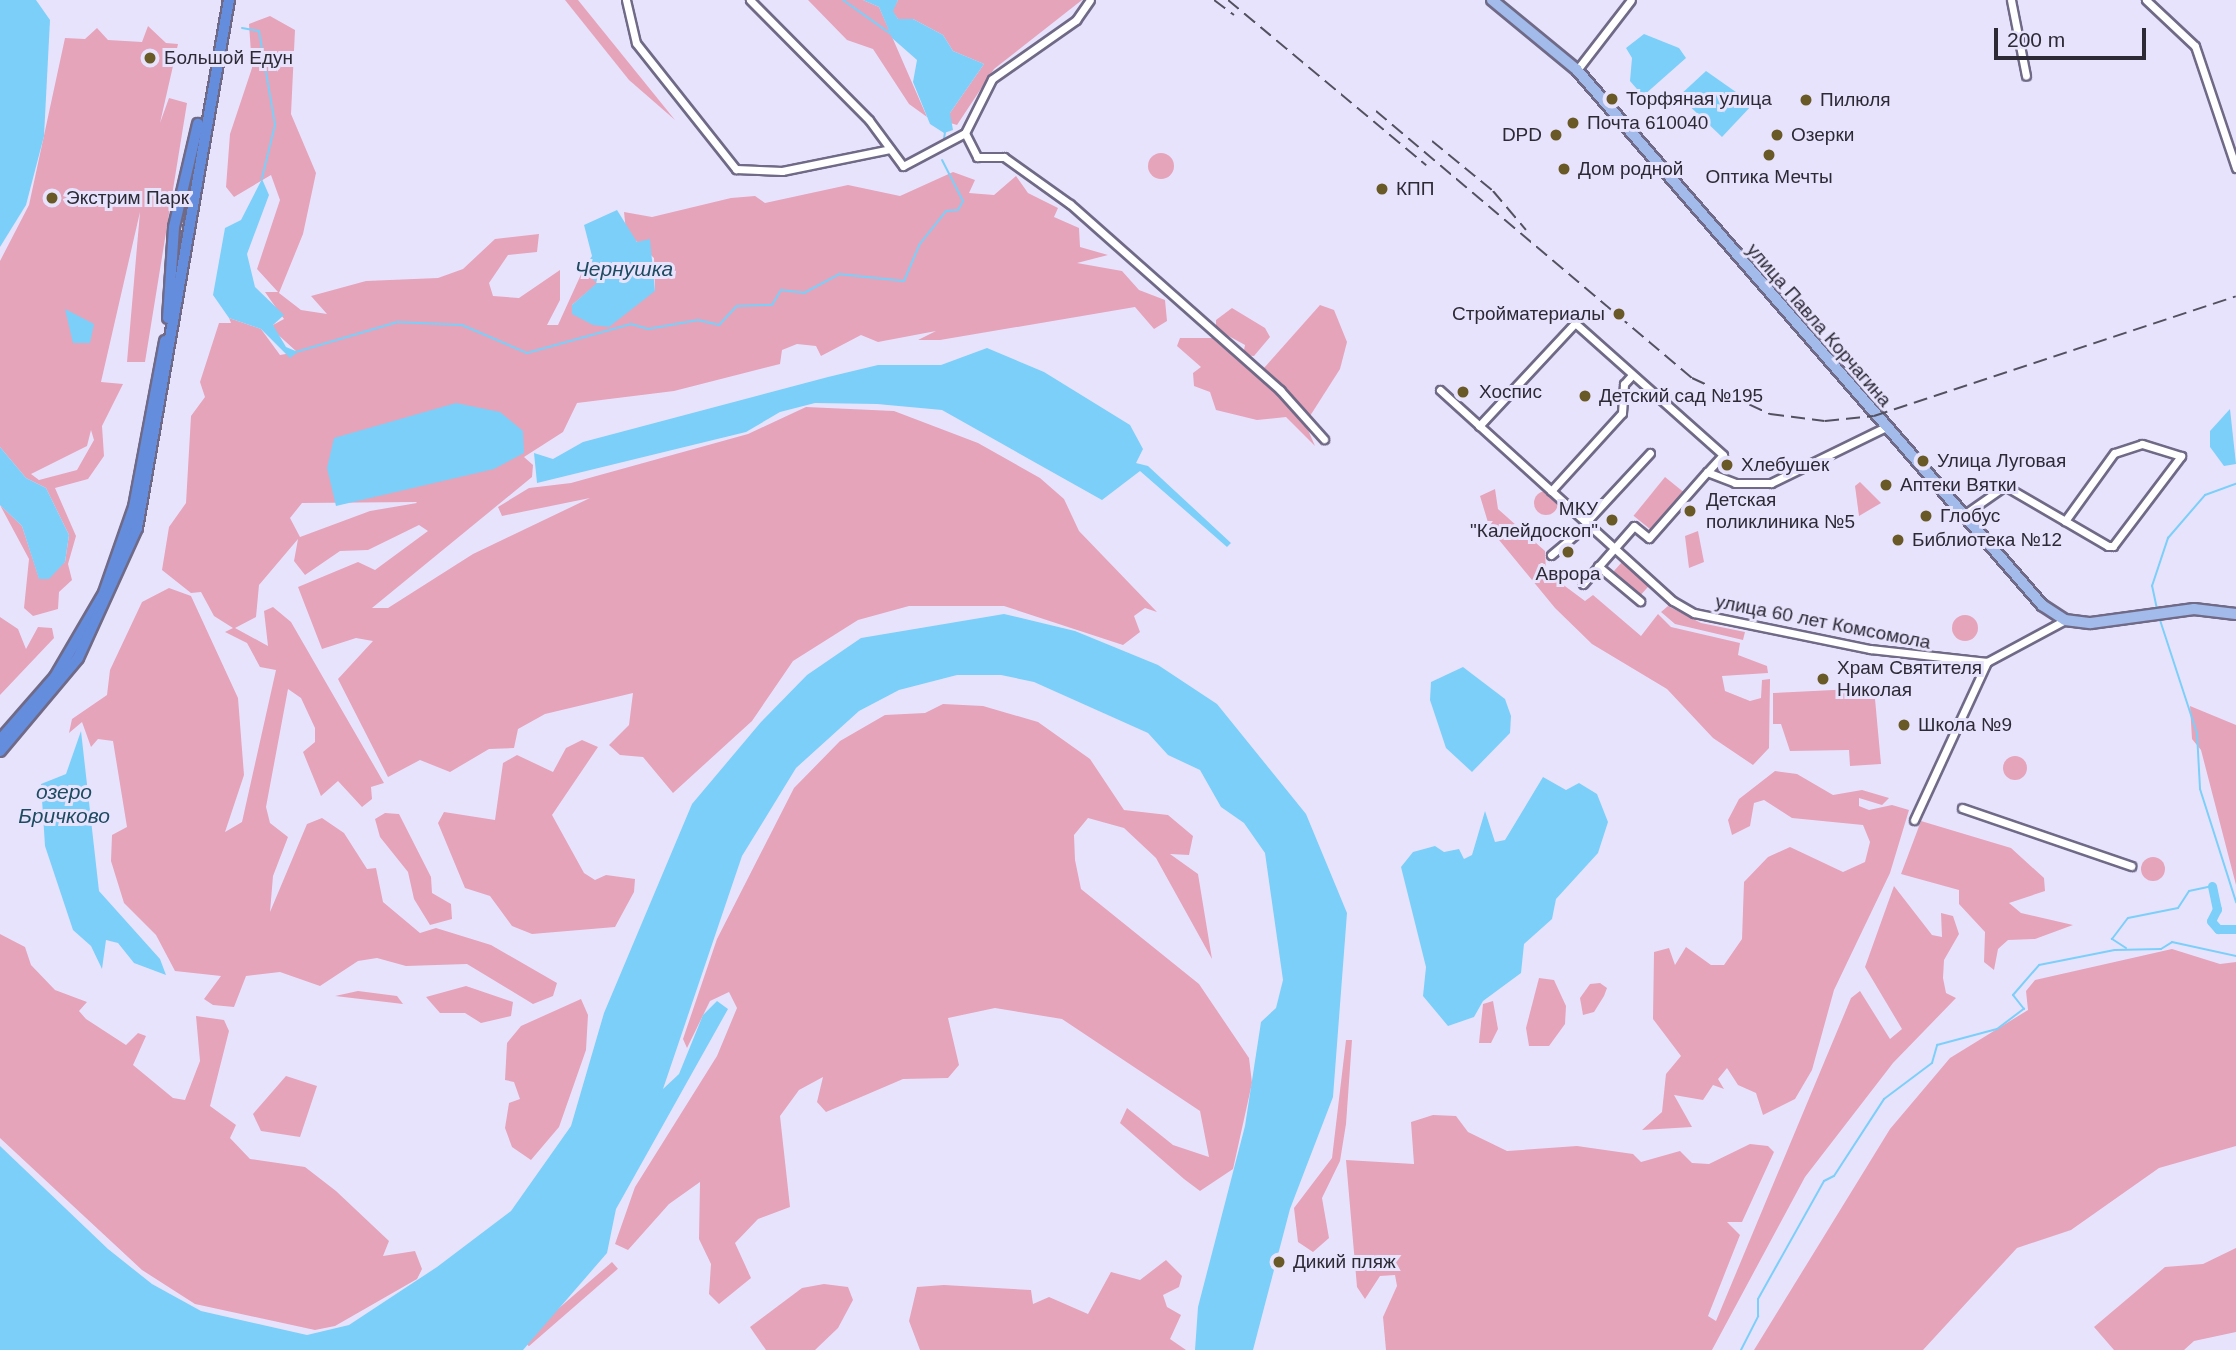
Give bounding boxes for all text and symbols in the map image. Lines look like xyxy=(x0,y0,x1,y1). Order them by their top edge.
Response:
scale bar xyxy=(1998,14,2150,58)
text: 200 m xyxy=(2007,28,2065,51)
place label: Большой Едун xyxy=(164,47,293,69)
marker: Большой Едун xyxy=(142,50,158,66)
place label: Торфяная улица xyxy=(1626,88,1772,110)
place label: Пилюля xyxy=(1820,89,1891,111)
marker: Торфяная улица xyxy=(1604,91,1620,107)
marker: Пилюля xyxy=(1798,92,1814,108)
place label: Почта 610040 xyxy=(1587,112,1708,134)
marker: Почта 610040 xyxy=(1565,115,1581,131)
place label: DPD xyxy=(1502,124,1542,146)
place label: Озерки xyxy=(1791,124,1854,146)
marker: DPD xyxy=(1548,127,1564,143)
marker: Озерки xyxy=(1769,127,1785,143)
marker: Оптика Мечты xyxy=(1761,147,1777,163)
place label: Дом родной xyxy=(1578,158,1683,180)
marker: Дом родной xyxy=(1556,161,1572,177)
place label: Оптика Мечты xyxy=(1705,166,1833,188)
place label: КПП xyxy=(1396,178,1434,200)
marker: КПП xyxy=(1374,181,1390,197)
place label: Экстрим Парк xyxy=(66,187,189,209)
marker: Экстрим Парк xyxy=(44,190,60,206)
street label: улица Павла Корчагина xyxy=(1742,239,1896,411)
water label: Чернушка xyxy=(575,256,673,282)
place label: Стройматериалы xyxy=(1452,303,1605,325)
marker: Стройматериалы xyxy=(1611,306,1627,322)
place label: Хоспис xyxy=(1479,381,1542,403)
marker: Хоспис xyxy=(1453,382,1473,402)
place label: Детский сад №195 xyxy=(1599,385,1763,407)
marker: Детский сад №195 xyxy=(1577,388,1593,404)
place label: Улица Луговая xyxy=(1937,450,2066,472)
marker: Улица Луговая xyxy=(1915,453,1931,469)
place label: Хлебушек xyxy=(1741,454,1829,476)
marker: Хлебушек xyxy=(1719,457,1735,473)
place label: Аптеки Вятки xyxy=(1900,474,2017,496)
marker: Аптеки Вятки xyxy=(1878,477,1894,493)
place label: Детская поликлиника №5 xyxy=(1706,489,1855,533)
place label: МКУ "Калейдоскоп" xyxy=(1470,498,1598,542)
marker: Детская поликлиника №5 xyxy=(1680,501,1700,521)
place label: Глобус xyxy=(1940,505,2000,527)
marker: Глобус xyxy=(1918,508,1934,524)
marker: МКУ "Калейдоскоп" xyxy=(1604,512,1620,528)
place label: Библиотека №12 xyxy=(1912,529,2062,551)
marker: Библиотека №12 xyxy=(1890,532,1906,548)
marker: Аврора xyxy=(1560,544,1576,560)
place label: Аврора xyxy=(1535,563,1601,585)
street label: улица 60 лет Комсомола xyxy=(1713,590,1933,654)
place label: Храм Святителя Николая xyxy=(1837,657,1982,701)
marker: Храм Святителя Николая xyxy=(1815,671,1831,687)
place label: Школа №9 xyxy=(1918,714,2012,736)
marker: Школа №9 xyxy=(1896,717,1912,733)
water label: озеро Бричково xyxy=(18,779,110,829)
place label: Дикий пляж xyxy=(1293,1251,1396,1273)
marker: Дикий пляж xyxy=(1271,1254,1287,1270)

